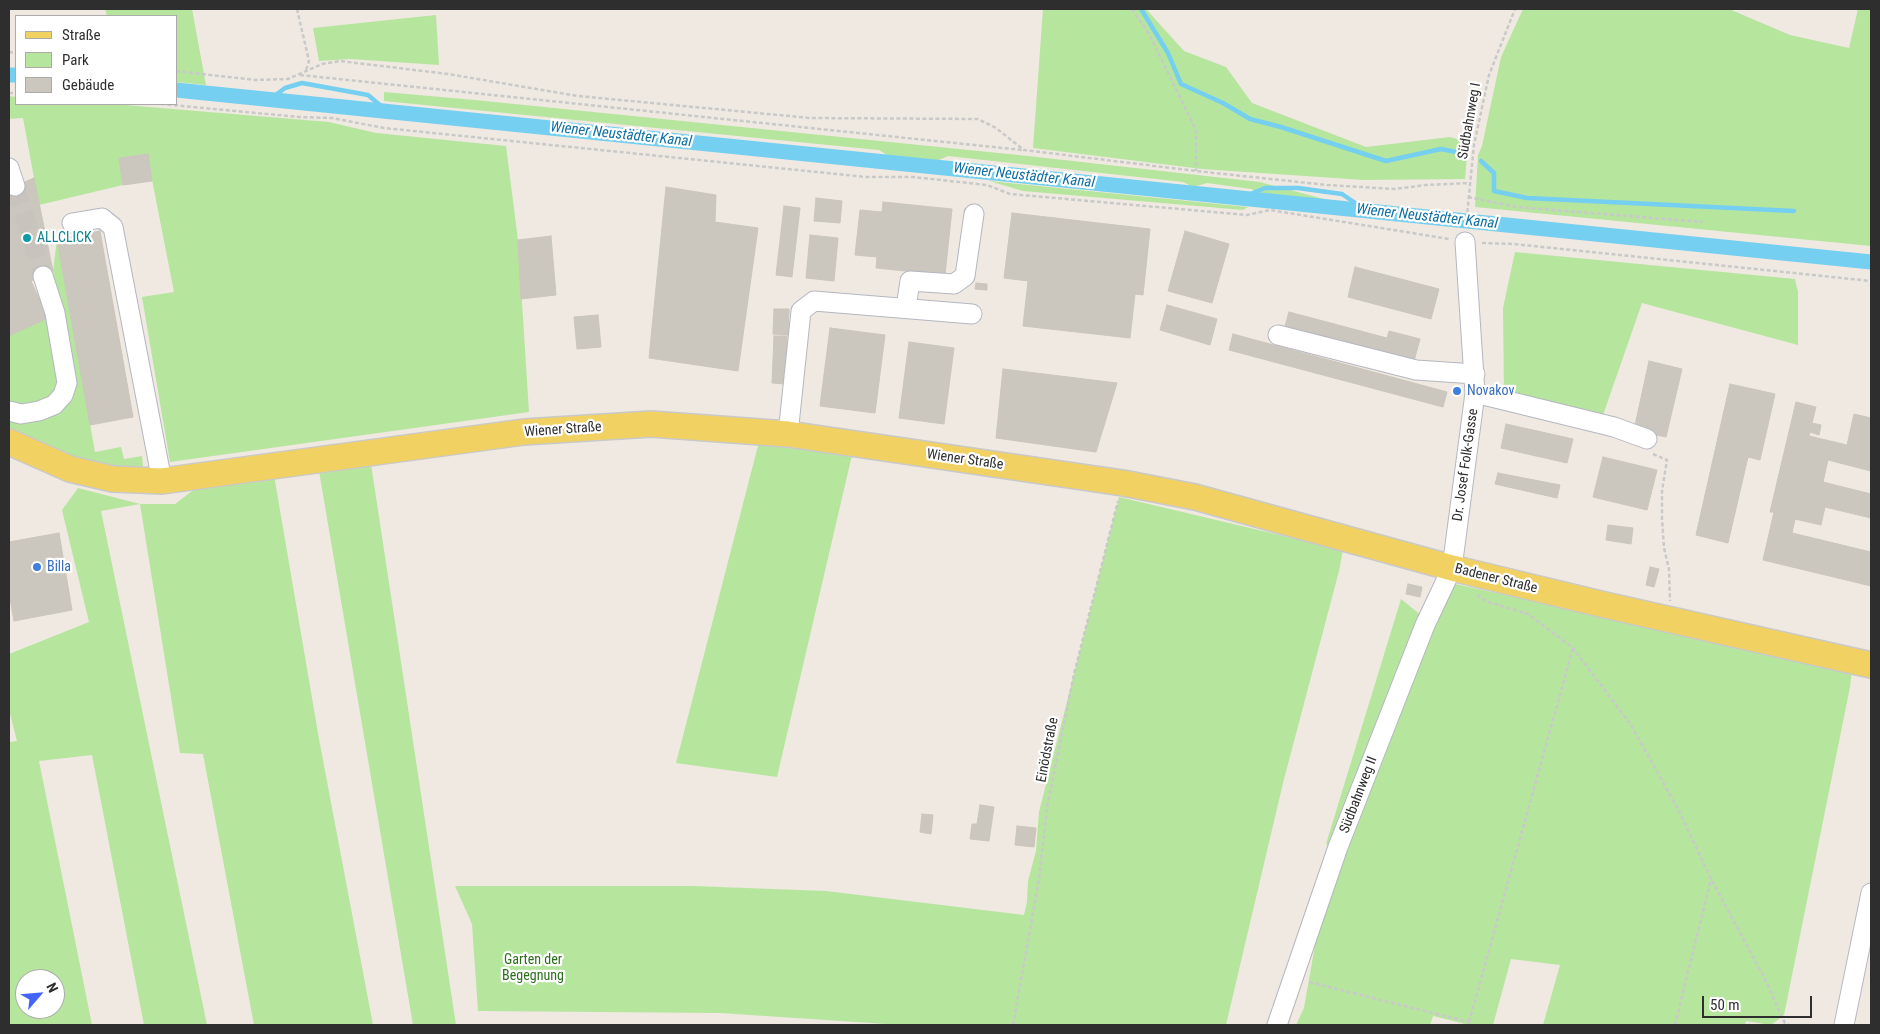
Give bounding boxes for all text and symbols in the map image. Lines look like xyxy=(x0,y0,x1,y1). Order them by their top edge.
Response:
legend xyxy=(15,15,178,105)
text: Straße xyxy=(62,26,101,44)
text: Park xyxy=(62,51,89,69)
text: Gebäude xyxy=(62,76,114,94)
street label: Südbahnweg I xyxy=(1455,81,1485,161)
water label: Wiener Neustädter Kanal xyxy=(549,119,693,151)
water label: Wiener Neustädter Kanal xyxy=(952,160,1096,192)
water label: Wiener Neustädter Kanal xyxy=(1355,201,1499,233)
place label: ALLCLICK xyxy=(37,230,92,246)
marker: ALLCLICK xyxy=(21,232,33,244)
place label: Novakov xyxy=(1467,383,1514,399)
marker: Novakov xyxy=(1451,385,1463,397)
street label: Dr. Josef Folk-Gasse xyxy=(1450,408,1482,522)
street label: Wiener Straße xyxy=(524,419,602,441)
street label: Wiener Straße xyxy=(926,446,1004,474)
place label: Billa xyxy=(47,559,71,575)
marker: Billa xyxy=(31,561,43,573)
street label: Badener Straße xyxy=(1453,561,1539,597)
street label: Einödstraße xyxy=(1033,716,1063,784)
street label: Südbahnweg II xyxy=(1337,754,1381,836)
park label: Garten der Begegnung xyxy=(502,952,564,984)
north arrow xyxy=(15,969,65,1019)
text: N xyxy=(43,980,62,995)
scale bar xyxy=(1705,986,1815,1018)
text: 50 m xyxy=(1710,996,1740,1014)

